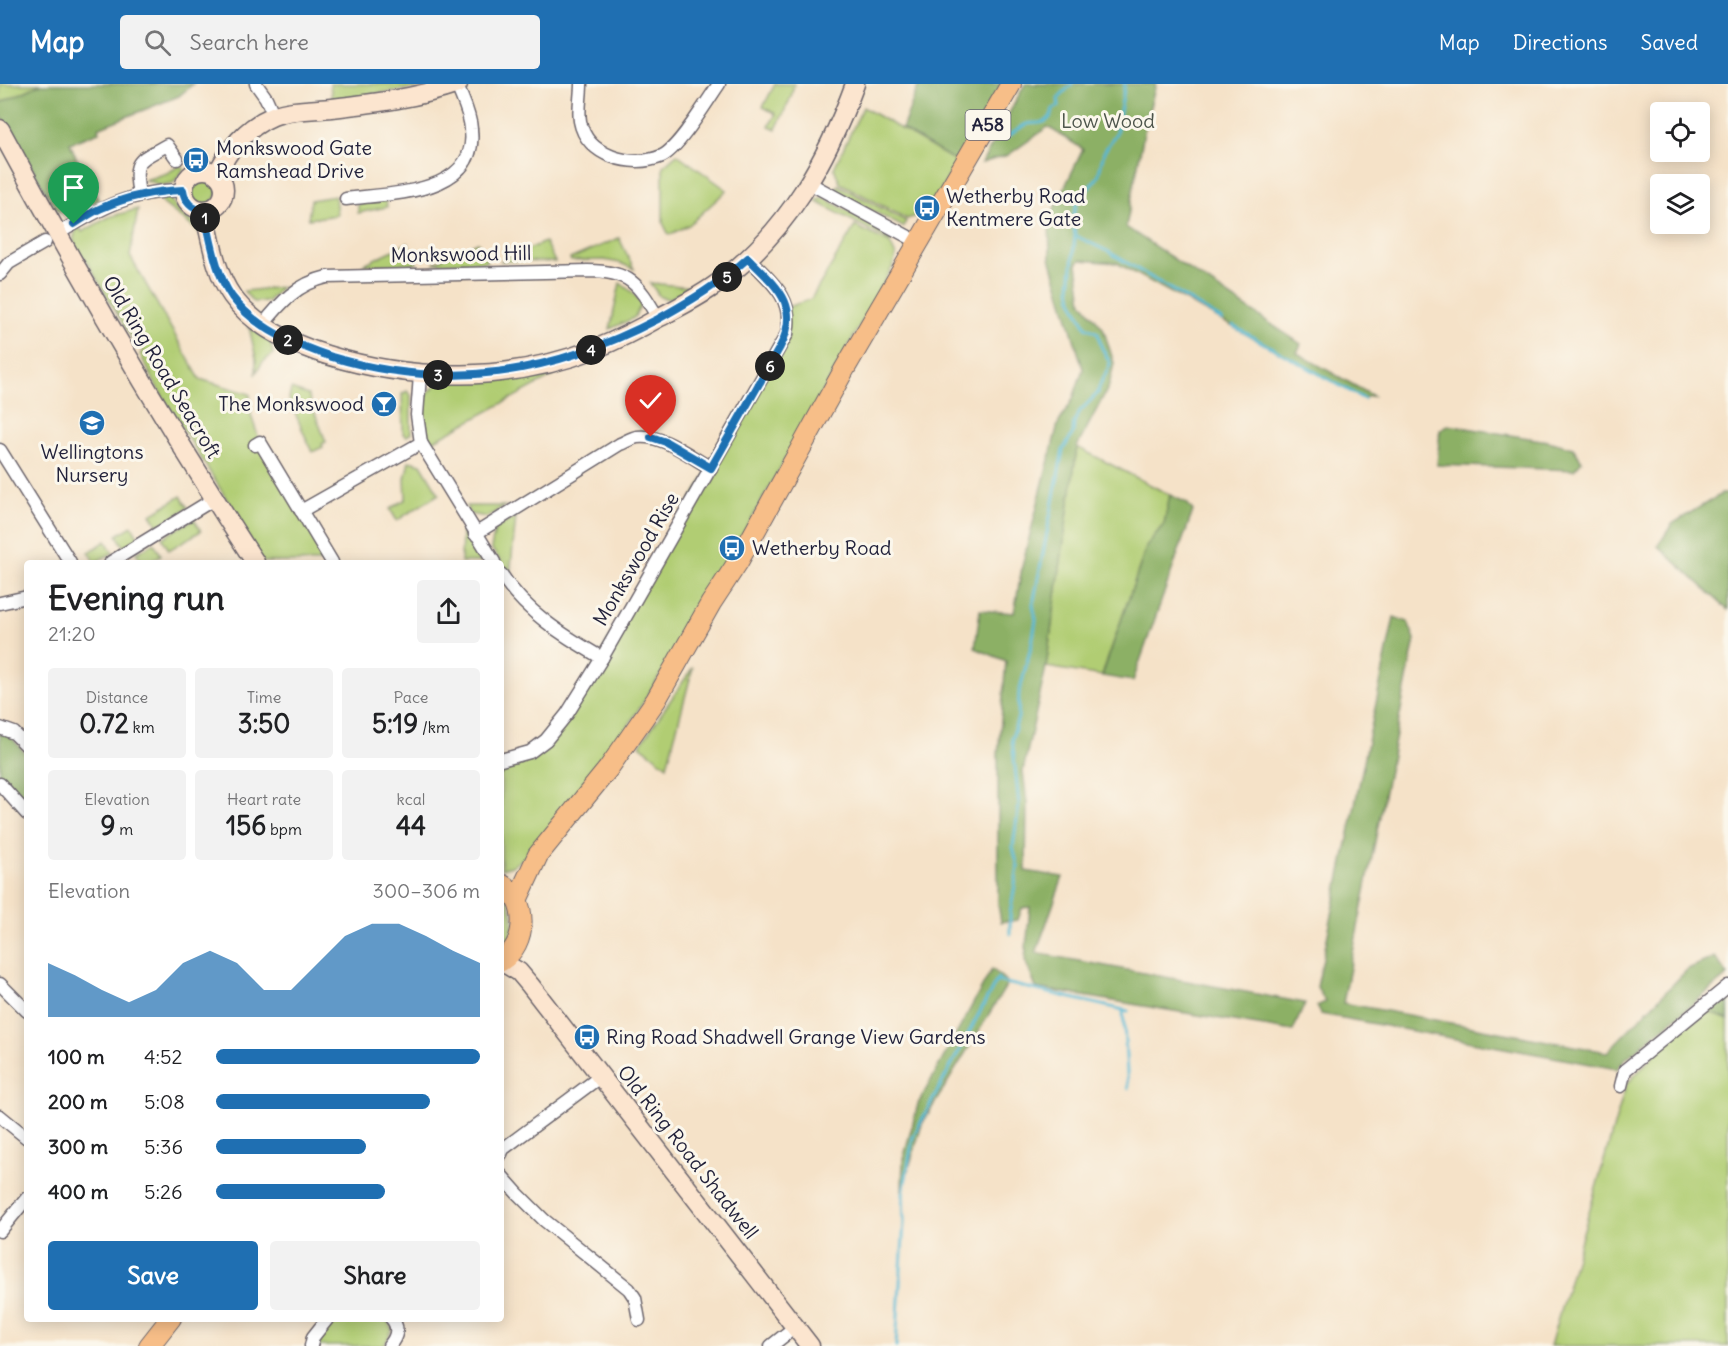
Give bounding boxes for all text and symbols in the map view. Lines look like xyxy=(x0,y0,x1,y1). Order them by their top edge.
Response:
search box xyxy=(120,15,540,69)
text: Map xyxy=(30,24,84,60)
icon: search xyxy=(141,26,174,59)
text: Search here xyxy=(189,28,309,56)
text: Map xyxy=(1439,29,1480,56)
text: Directions xyxy=(1513,29,1607,56)
text: Saved xyxy=(1640,29,1698,56)
map controls xyxy=(1650,102,1710,234)
button: locate xyxy=(1650,102,1710,162)
park label: Low Wood xyxy=(1061,108,1155,133)
road number: A58 xyxy=(966,110,1010,140)
place label: Monkswood Gate Ramshead Drive xyxy=(216,135,372,183)
bus stop icon: Monkswood Gate Ramshead Drive xyxy=(181,145,211,175)
pin xyxy=(48,162,99,224)
icon: arrive xyxy=(57,171,90,204)
button: layers xyxy=(1650,174,1710,234)
place label: Wetherby Road Kentmere Gate xyxy=(946,183,1086,231)
bus stop icon: Wetherby Road Kentmere Gate xyxy=(912,193,942,223)
pin: 1 xyxy=(190,203,220,233)
text: 1 xyxy=(202,208,208,228)
street label: Monkswood Hill xyxy=(390,240,532,267)
pin: 5 xyxy=(712,262,742,292)
text: 5 xyxy=(722,267,732,287)
street label: Old Ring Road Seacroft xyxy=(98,271,227,463)
pin: 2 xyxy=(273,325,303,355)
text: 2 xyxy=(284,330,292,350)
pin: 4 xyxy=(576,335,606,365)
text: 4 xyxy=(586,340,596,360)
pin: 6 xyxy=(755,351,785,381)
text: 6 xyxy=(765,356,775,376)
pin: 3 xyxy=(423,360,453,390)
text: 3 xyxy=(433,365,443,385)
pin xyxy=(625,375,676,437)
icon: check xyxy=(634,384,667,417)
bar icon: The Monkswood xyxy=(369,389,399,419)
place label: The Monkswood xyxy=(218,391,364,416)
school or university icon: Wellingtons Nursery xyxy=(77,408,107,438)
place label: Wellingtons Nursery xyxy=(40,439,144,487)
street label: Monkswood Rise xyxy=(587,488,684,630)
bus stop icon: Wetherby Road xyxy=(717,533,747,563)
place label: Wetherby Road xyxy=(752,535,892,560)
text: Evening run xyxy=(48,577,224,619)
button: share xyxy=(417,580,480,643)
text: 21:20 xyxy=(48,621,96,646)
text: Distance xyxy=(86,687,148,707)
text: Time xyxy=(247,687,281,707)
text: Pace xyxy=(394,687,428,707)
text: 0.72 xyxy=(79,707,129,740)
text: 3:50 xyxy=(238,707,290,740)
text: 5:19 xyxy=(372,707,418,740)
text: km xyxy=(129,717,155,737)
text: /km xyxy=(418,717,450,737)
text: Elevation xyxy=(84,789,150,809)
text: Heart rate xyxy=(227,789,301,809)
text: kcal xyxy=(397,789,425,809)
text: 9 xyxy=(101,809,116,842)
text: 156 xyxy=(226,809,266,842)
text: 44 xyxy=(396,809,426,842)
text: m xyxy=(116,819,133,839)
text: bpm xyxy=(266,819,302,839)
text: Elevation xyxy=(48,878,130,903)
text: 300–306 m xyxy=(373,878,480,903)
bus stop icon: Ring Road Shadwell Grange View Gardens xyxy=(572,1022,602,1052)
place label: Ring Road Shadwell Grange View Gardens xyxy=(606,1024,986,1049)
text: 100 m xyxy=(48,1044,105,1069)
text: 4:52 xyxy=(144,1044,183,1069)
street label: Old Ring Road Shadwell xyxy=(613,1060,764,1244)
text: 200 m xyxy=(48,1089,108,1114)
text: 5:08 xyxy=(144,1089,185,1114)
text: 300 m xyxy=(48,1134,108,1159)
text: 5:36 xyxy=(144,1134,183,1159)
text: 400 m xyxy=(48,1179,108,1204)
text: 5:26 xyxy=(144,1179,183,1204)
button: Save xyxy=(48,1241,258,1310)
button: Share xyxy=(270,1241,480,1310)

